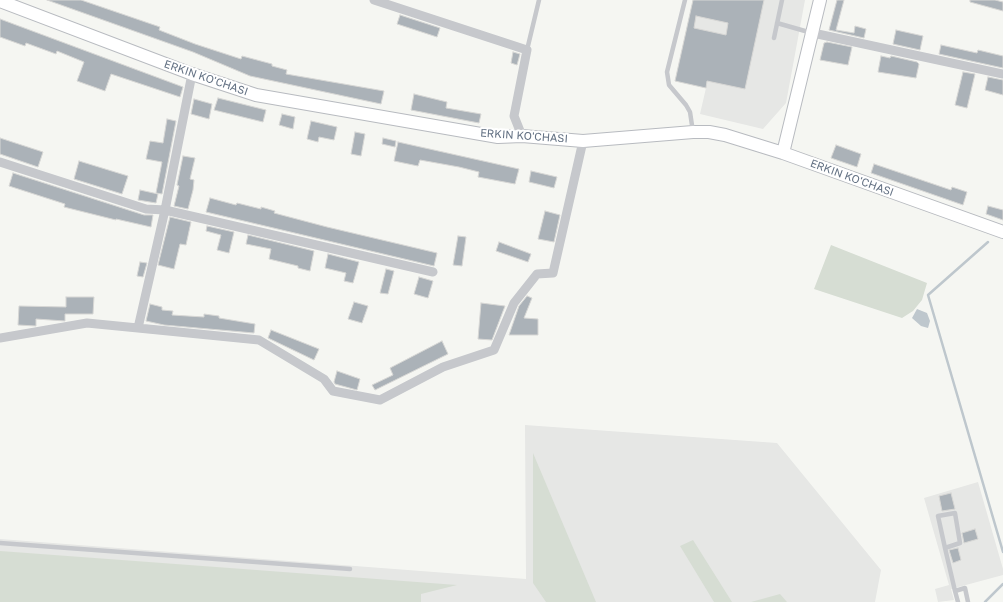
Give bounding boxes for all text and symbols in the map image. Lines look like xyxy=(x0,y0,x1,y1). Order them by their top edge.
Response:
street label: ERKIN KO'CHASI xyxy=(162,57,250,99)
street label: ERKIN KO'CHASI xyxy=(480,126,568,146)
street label: ERKIN KO'CHASI xyxy=(808,157,896,199)

